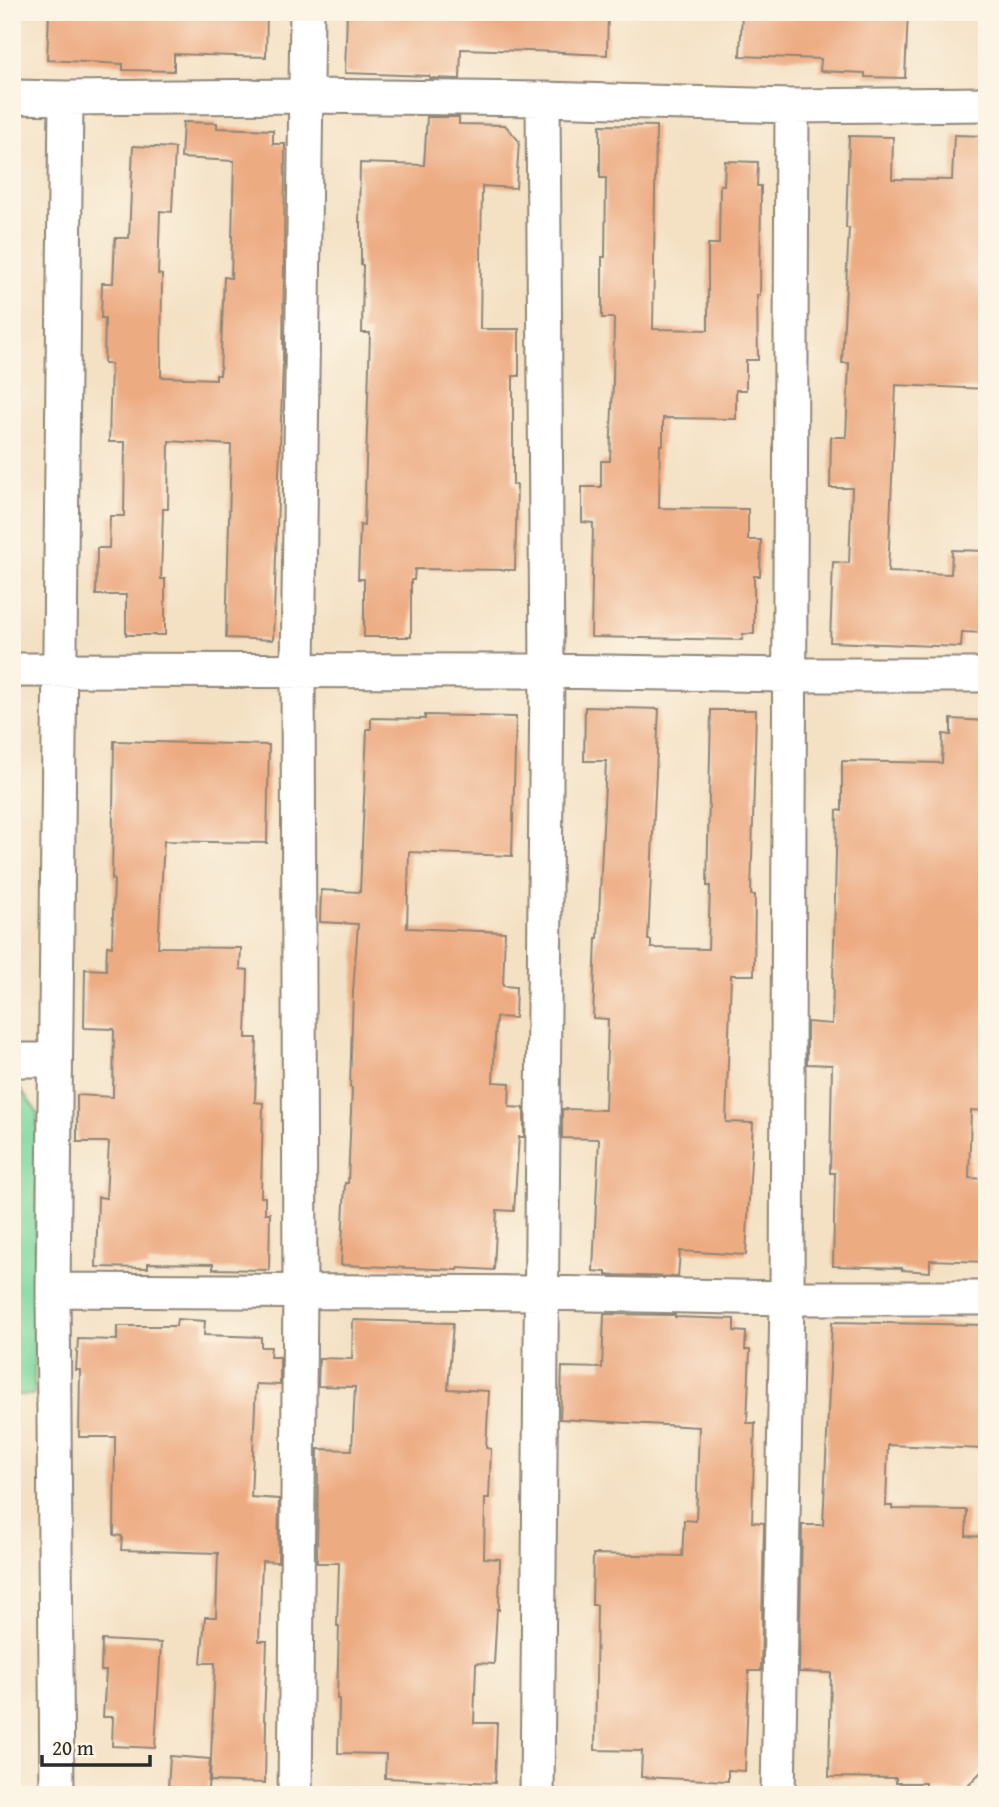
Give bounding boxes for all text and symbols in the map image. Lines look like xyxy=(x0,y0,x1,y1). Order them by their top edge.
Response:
scale bar xyxy=(42,1723,150,1767)
text: 20 m xyxy=(52,1732,94,1763)

